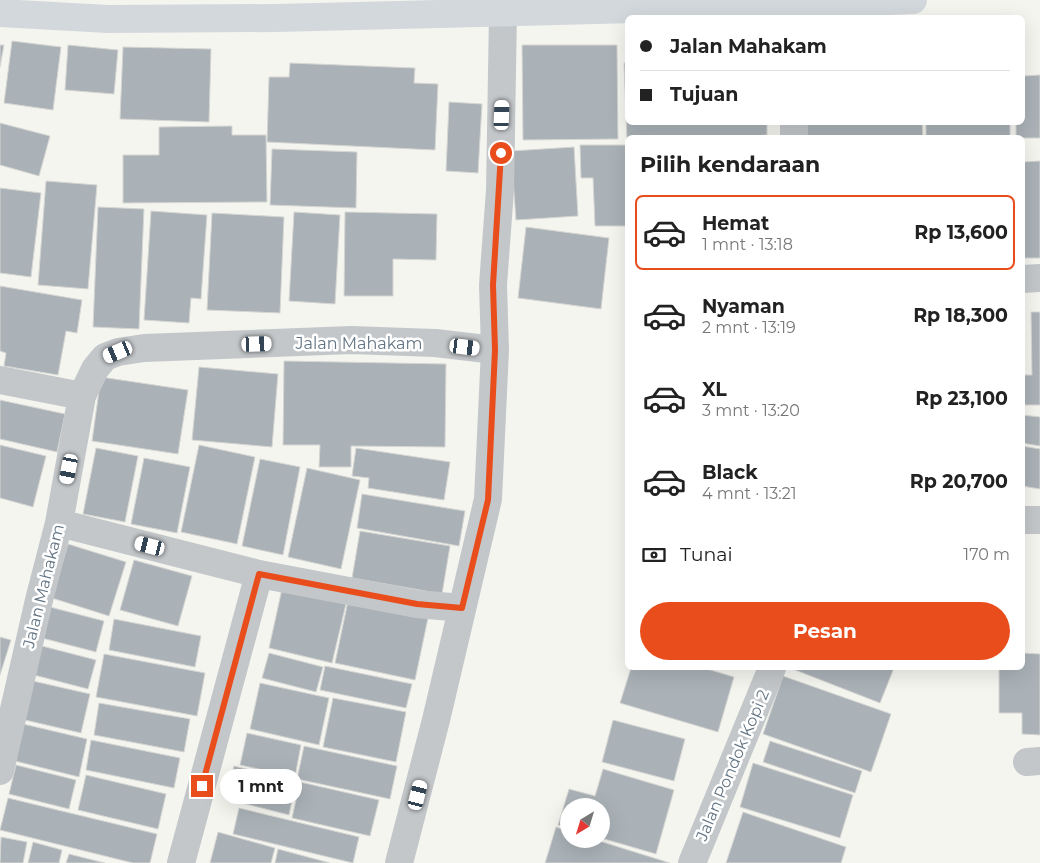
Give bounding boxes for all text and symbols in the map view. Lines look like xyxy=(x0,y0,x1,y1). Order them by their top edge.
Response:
text: Jalan Mahakam xyxy=(670,35,827,58)
text: Tujuan xyxy=(670,83,738,106)
car xyxy=(493,100,510,130)
route start xyxy=(490,142,512,164)
text: Pilih kendaraan xyxy=(640,151,820,178)
icon: car xyxy=(642,210,687,255)
text: Hemat xyxy=(702,212,769,235)
text: Rp 13,600 xyxy=(914,221,1008,244)
text: 1 mnt · 13:18 xyxy=(702,235,793,254)
icon: car xyxy=(642,293,687,338)
text: Nyaman xyxy=(702,295,785,318)
text: Rp 18,300 xyxy=(913,304,1008,327)
text: 2 mnt · 13:19 xyxy=(702,318,796,337)
street label: Jalan Mahakam xyxy=(294,334,423,353)
car xyxy=(241,336,272,352)
car xyxy=(449,338,480,356)
car xyxy=(101,339,134,365)
icon: car xyxy=(642,376,687,421)
text: XL xyxy=(702,378,727,401)
text: Rp 23,100 xyxy=(915,387,1008,410)
text: 3 mnt · 13:20 xyxy=(702,401,800,420)
car xyxy=(58,453,79,485)
icon: car xyxy=(642,459,687,504)
text: Black xyxy=(702,461,758,484)
text: Rp 20,700 xyxy=(910,470,1008,493)
text: 4 mnt · 13:21 xyxy=(702,484,797,503)
street label: Jalan Mahakam xyxy=(19,522,68,651)
car xyxy=(133,535,166,557)
icon: cash xyxy=(640,541,668,569)
text: Tunai xyxy=(680,543,733,566)
text: 170 m xyxy=(963,545,1010,564)
button: Pesan xyxy=(640,602,1010,660)
street label: Jalan Pondok Kopi 2 xyxy=(692,687,773,845)
callout: 1 mnt xyxy=(220,768,302,804)
route end xyxy=(191,775,213,797)
text: 1 mnt xyxy=(238,777,284,796)
car xyxy=(407,779,428,811)
north arrow xyxy=(560,798,610,848)
map controls xyxy=(560,798,610,848)

